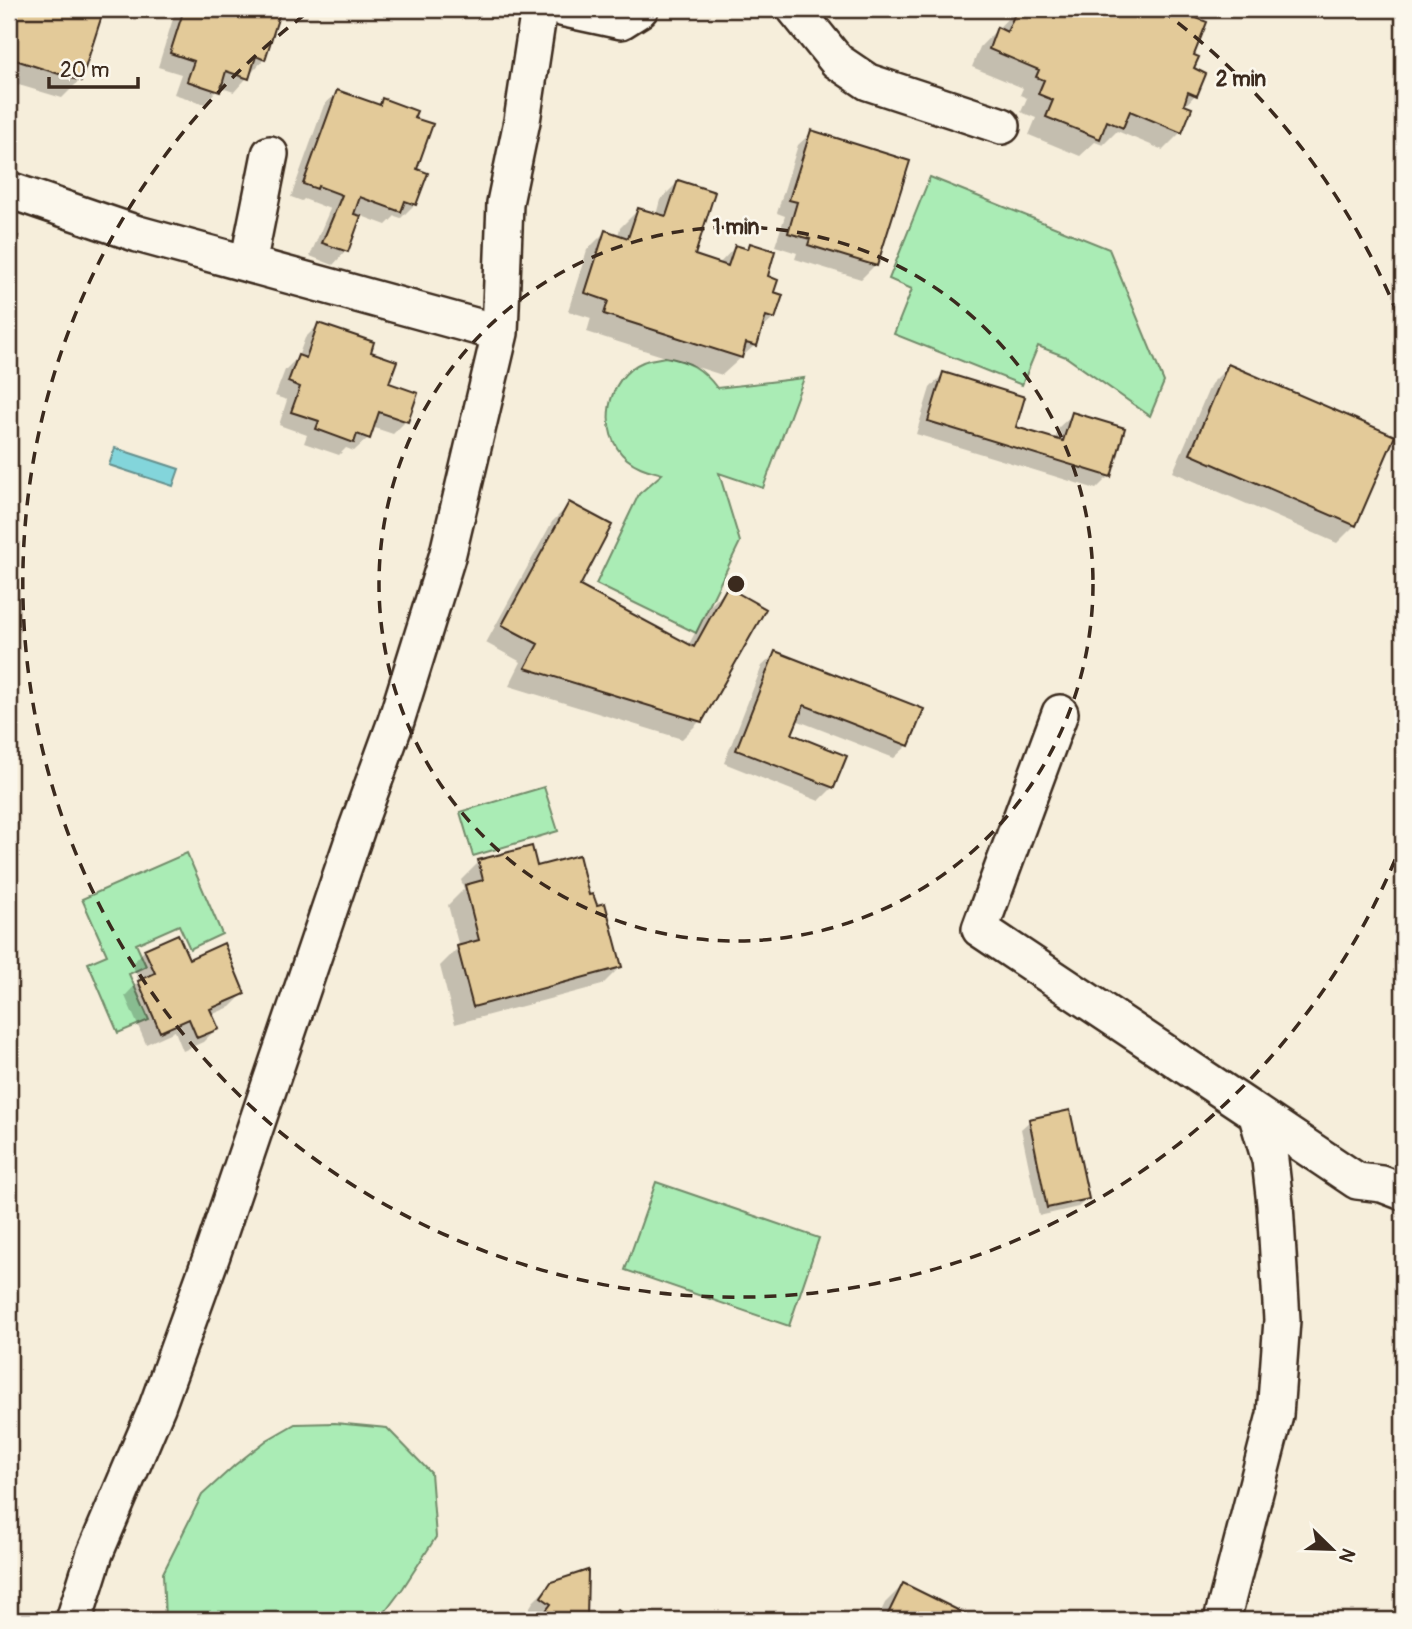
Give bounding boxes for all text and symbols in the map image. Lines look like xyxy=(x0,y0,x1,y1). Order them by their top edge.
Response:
scale bar xyxy=(49,46,138,90)
text: 20 m xyxy=(60,57,109,84)
text: 2 min xyxy=(1216,66,1266,93)
text: 1 min xyxy=(713,214,760,241)
centre of rings xyxy=(724,572,748,596)
north arrow xyxy=(1296,1514,1366,1584)
text: N xyxy=(1333,1545,1360,1566)

